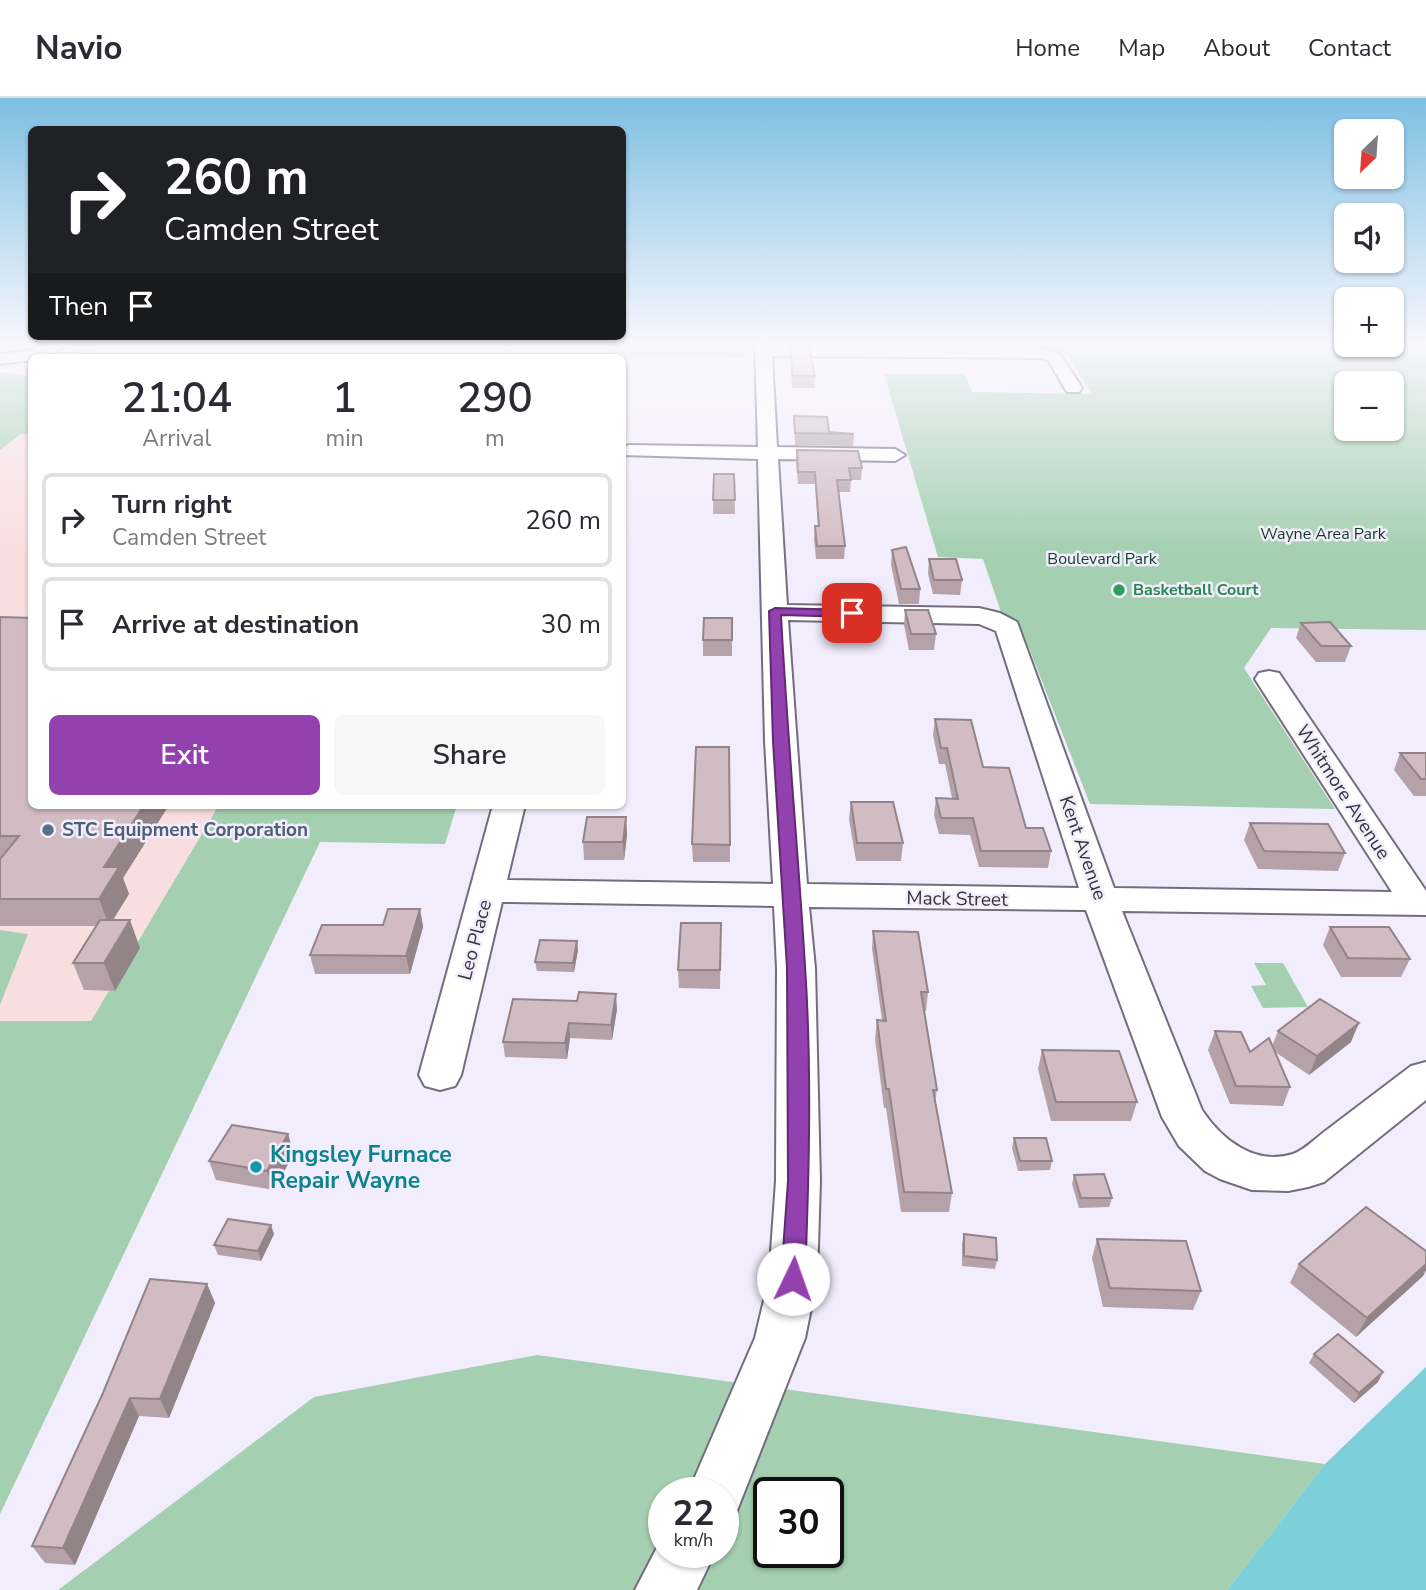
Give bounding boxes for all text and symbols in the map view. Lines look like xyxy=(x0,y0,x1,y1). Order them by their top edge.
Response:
text: Navio xyxy=(35,26,122,71)
text: Home xyxy=(1015,32,1080,64)
text: Map xyxy=(1118,32,1165,64)
text: About xyxy=(1203,32,1270,64)
text: Contact xyxy=(1308,32,1391,64)
north arrow xyxy=(1334,119,1404,189)
map controls xyxy=(1334,119,1404,441)
text: 260 m xyxy=(164,144,308,211)
icon: right xyxy=(49,154,140,245)
button: sound xyxy=(1334,203,1404,273)
text: Camden Street xyxy=(164,208,379,251)
icon: arrive xyxy=(122,287,160,325)
button: + xyxy=(1334,287,1404,357)
text: Then xyxy=(49,289,108,324)
text: 21:04 xyxy=(121,370,232,427)
text: 1 xyxy=(332,370,357,427)
text: 290 xyxy=(457,370,533,427)
button: − xyxy=(1334,371,1404,441)
text: Arrival xyxy=(142,423,211,454)
text: min xyxy=(326,423,364,454)
text: m xyxy=(485,423,505,454)
text: Turn right xyxy=(112,487,231,522)
icon: right xyxy=(53,501,91,539)
text: 260 m xyxy=(525,503,601,538)
text: Camden Street xyxy=(112,522,266,553)
park label: Wayne Area Park xyxy=(1260,523,1387,545)
park label: Boulevard Park xyxy=(1047,548,1158,570)
place label: Basketball Court xyxy=(1133,579,1259,601)
marker: Basketball Court xyxy=(1111,582,1127,598)
pin xyxy=(822,583,882,643)
icon: arrive xyxy=(833,594,871,632)
icon: arrive xyxy=(53,605,91,643)
text: Arrive at destination xyxy=(112,607,359,642)
text: 30 m xyxy=(541,607,601,642)
button: Exit xyxy=(49,715,320,795)
button: Share xyxy=(334,715,605,795)
street label: Whitmore Avenue xyxy=(1290,720,1396,864)
street label: Kent Avenue xyxy=(1053,792,1113,904)
place label: STC Equipment Corporation xyxy=(62,817,308,843)
marker: STC Equipment Corporation xyxy=(40,822,56,838)
street label: Mack Street xyxy=(906,885,1008,913)
street label: Leo Place xyxy=(452,897,498,983)
place label: Kingsley Furnace Repair Wayne xyxy=(270,1139,452,1196)
marker: Kingsley Furnace Repair Wayne xyxy=(248,1159,264,1175)
position arrow xyxy=(756,1242,830,1316)
speed limit sign: 30 xyxy=(753,1477,844,1568)
text: 22 xyxy=(672,1490,715,1537)
text: km/h xyxy=(674,1528,713,1552)

